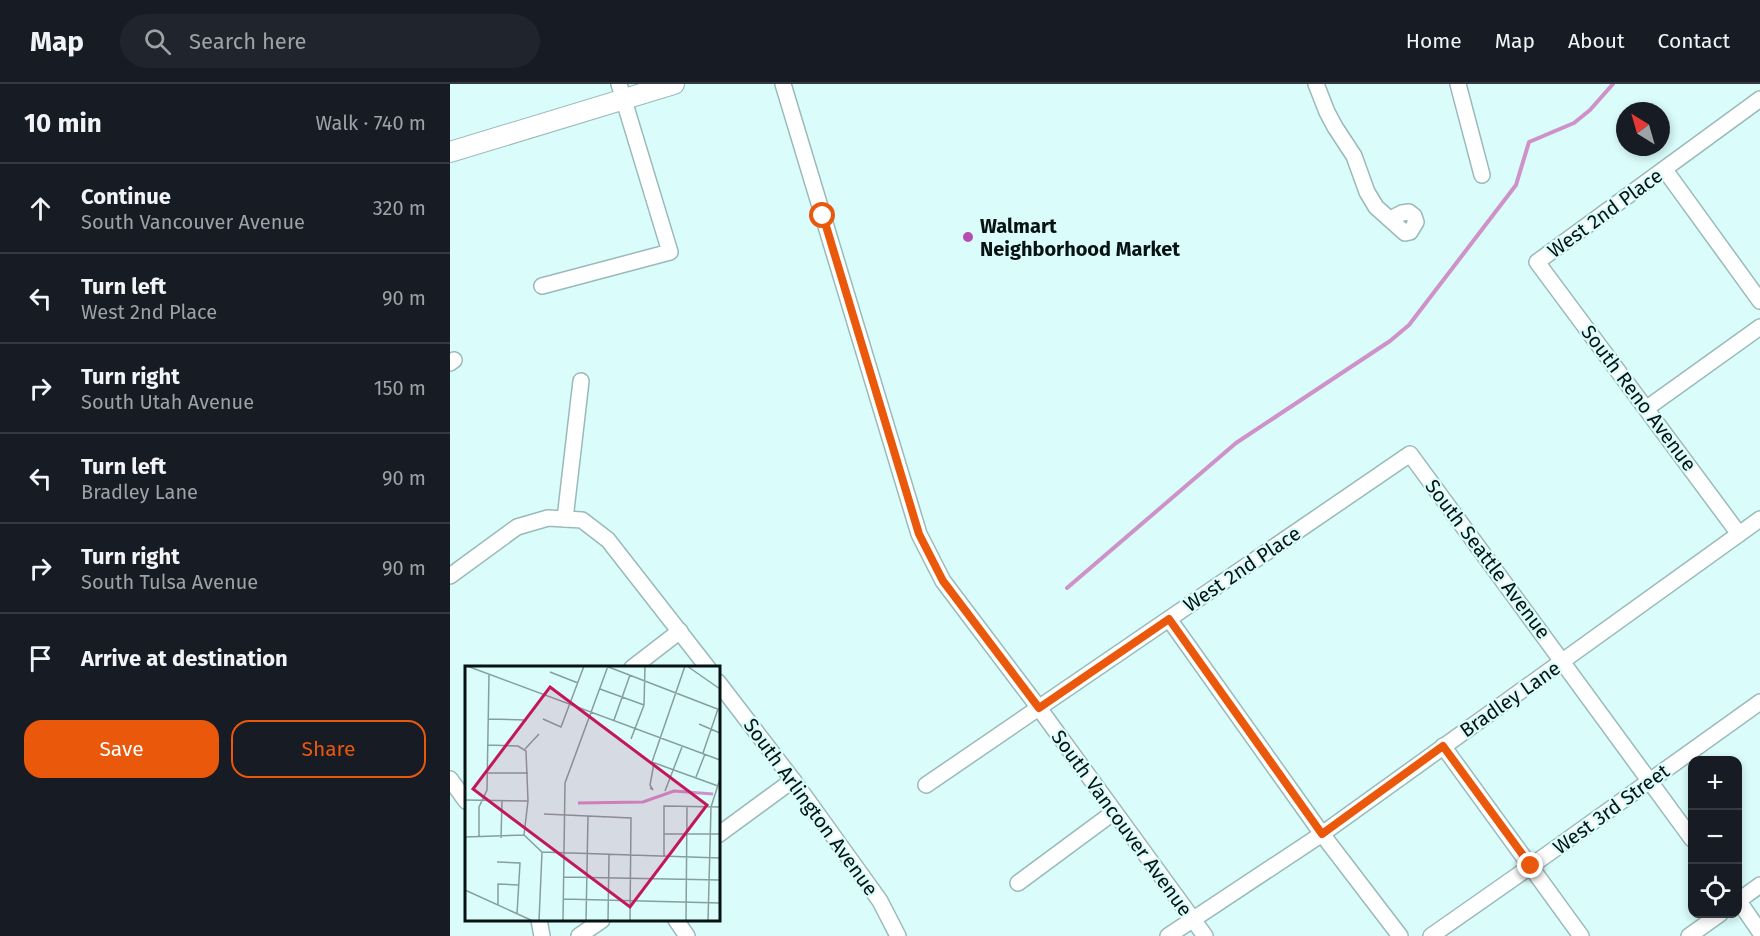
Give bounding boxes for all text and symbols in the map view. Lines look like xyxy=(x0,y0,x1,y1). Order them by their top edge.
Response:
search box xyxy=(120,14,540,68)
text: Map xyxy=(30,25,84,58)
icon: search xyxy=(141,25,174,58)
text: Search here xyxy=(189,28,307,55)
text: Home xyxy=(1406,28,1462,54)
text: Map xyxy=(1495,28,1535,54)
text: About xyxy=(1568,28,1625,54)
text: Contact xyxy=(1658,28,1730,54)
north arrow xyxy=(1616,102,1670,156)
text: 10 min xyxy=(24,108,102,139)
text: Walk · 740 m xyxy=(316,111,426,135)
street label: West 2nd Place xyxy=(1543,163,1667,263)
text: Continue xyxy=(81,183,171,210)
icon: ahead xyxy=(24,192,57,225)
text: 320 m xyxy=(373,196,426,220)
route start xyxy=(809,202,835,228)
text: South Vancouver Avenue xyxy=(81,210,305,234)
place label: Walmart Neighborhood Market xyxy=(980,214,1180,261)
marker: Walmart Neighborhood Market xyxy=(961,230,975,244)
text: Turn left xyxy=(81,273,166,300)
icon: left xyxy=(24,282,57,315)
text: 90 m xyxy=(382,286,426,310)
text: West 2nd Place xyxy=(81,300,217,324)
street label: South Reno Avenue xyxy=(1576,320,1702,476)
text: Turn right xyxy=(81,363,180,390)
icon: right xyxy=(24,372,57,405)
text: 150 m xyxy=(374,376,426,400)
text: South Utah Avenue xyxy=(81,390,254,414)
text: Turn left xyxy=(81,453,166,480)
icon: left xyxy=(24,462,57,495)
text: 90 m xyxy=(382,466,426,490)
street label: South Seattle Avenue xyxy=(1420,474,1556,644)
text: Bradley Lane xyxy=(81,480,198,504)
street label: West 2nd Place xyxy=(1179,521,1305,617)
text: Turn right xyxy=(81,543,180,570)
icon: right xyxy=(24,552,57,585)
text: 90 m xyxy=(382,556,426,580)
text: South Tulsa Avenue xyxy=(81,570,258,594)
icon: arrive xyxy=(24,642,57,675)
text: Arrive at destination xyxy=(81,645,288,672)
street label: Bradley Lane xyxy=(1455,656,1565,742)
inset map xyxy=(465,666,720,921)
street label: South Arlington Avenue xyxy=(739,714,883,900)
button: Save xyxy=(24,720,219,778)
button: Share xyxy=(231,720,426,778)
street label: South Vancouver Avenue xyxy=(1046,725,1198,921)
map controls xyxy=(1688,756,1742,918)
button: + xyxy=(1688,756,1742,810)
street label: West 3rd Street xyxy=(1548,758,1674,859)
button: − xyxy=(1688,810,1742,864)
route end xyxy=(1517,852,1543,878)
button: locate xyxy=(1688,864,1742,918)

